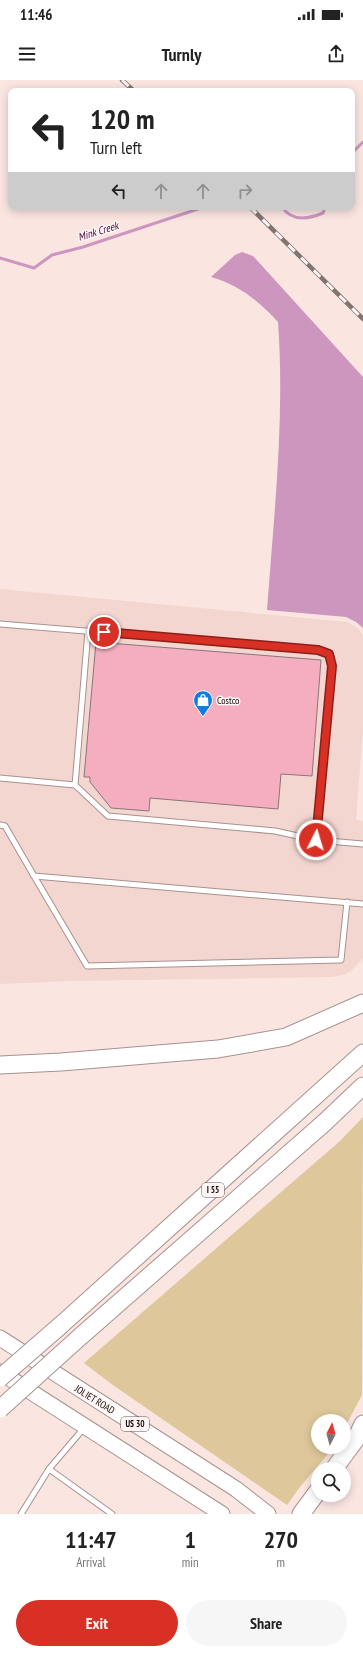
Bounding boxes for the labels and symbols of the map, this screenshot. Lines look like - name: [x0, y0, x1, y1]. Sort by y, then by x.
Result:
- water label: Mink Creek: [76, 218, 122, 244]
- pin: [87, 615, 121, 649]
- shop icon: Costco: [192, 689, 214, 717]
- place label: Costco: [217, 694, 239, 707]
- position arrow: [295, 819, 337, 861]
- road number: I 55: [202, 1183, 224, 1197]
- street label: JOLIET ROAD: [71, 1382, 117, 1417]
- north arrow: [311, 1414, 351, 1454]
- road number: US 30: [121, 1417, 149, 1431]

